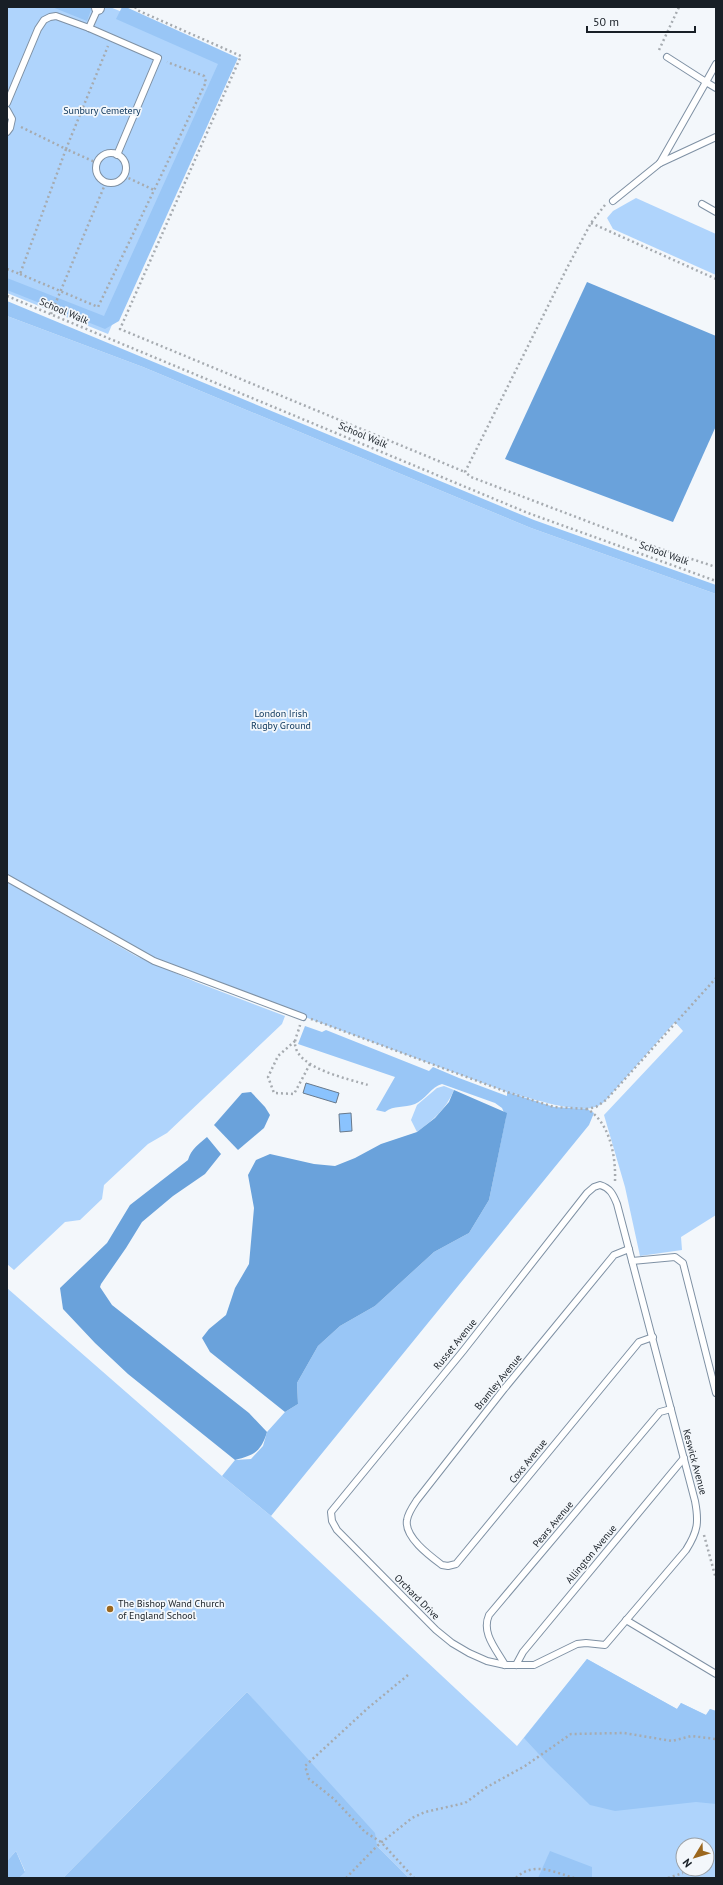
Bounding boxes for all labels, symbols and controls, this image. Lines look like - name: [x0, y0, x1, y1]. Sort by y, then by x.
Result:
- scale bar: [587, 8, 695, 34]
- text: 50 m: [593, 14, 619, 29]
- park label: Sunbury Cemetery: [63, 104, 141, 117]
- street label: School Walk: [38, 295, 91, 327]
- street label: School Walk: [337, 419, 390, 451]
- street label: School Walk: [637, 538, 691, 568]
- park label: London Irish Rugby Ground: [251, 707, 311, 732]
- street label: Russet Avenue: [431, 1316, 479, 1372]
- street label: Bramley Avenue: [472, 1351, 524, 1413]
- street label: Keswick Avenue: [680, 1428, 710, 1496]
- street label: Coxs Avenue: [506, 1436, 550, 1486]
- street label: Pears Avenue: [530, 1498, 576, 1550]
- street label: Allington Avenue: [563, 1522, 619, 1586]
- street label: Orchard Drive: [392, 1572, 442, 1622]
- place label: The Bishop Wand Church of England School: [118, 1597, 225, 1622]
- marker: The Bishop Wand Church of England School: [105, 1604, 115, 1614]
- north arrow: [675, 1837, 715, 1877]
- text: N: [679, 1856, 695, 1870]

